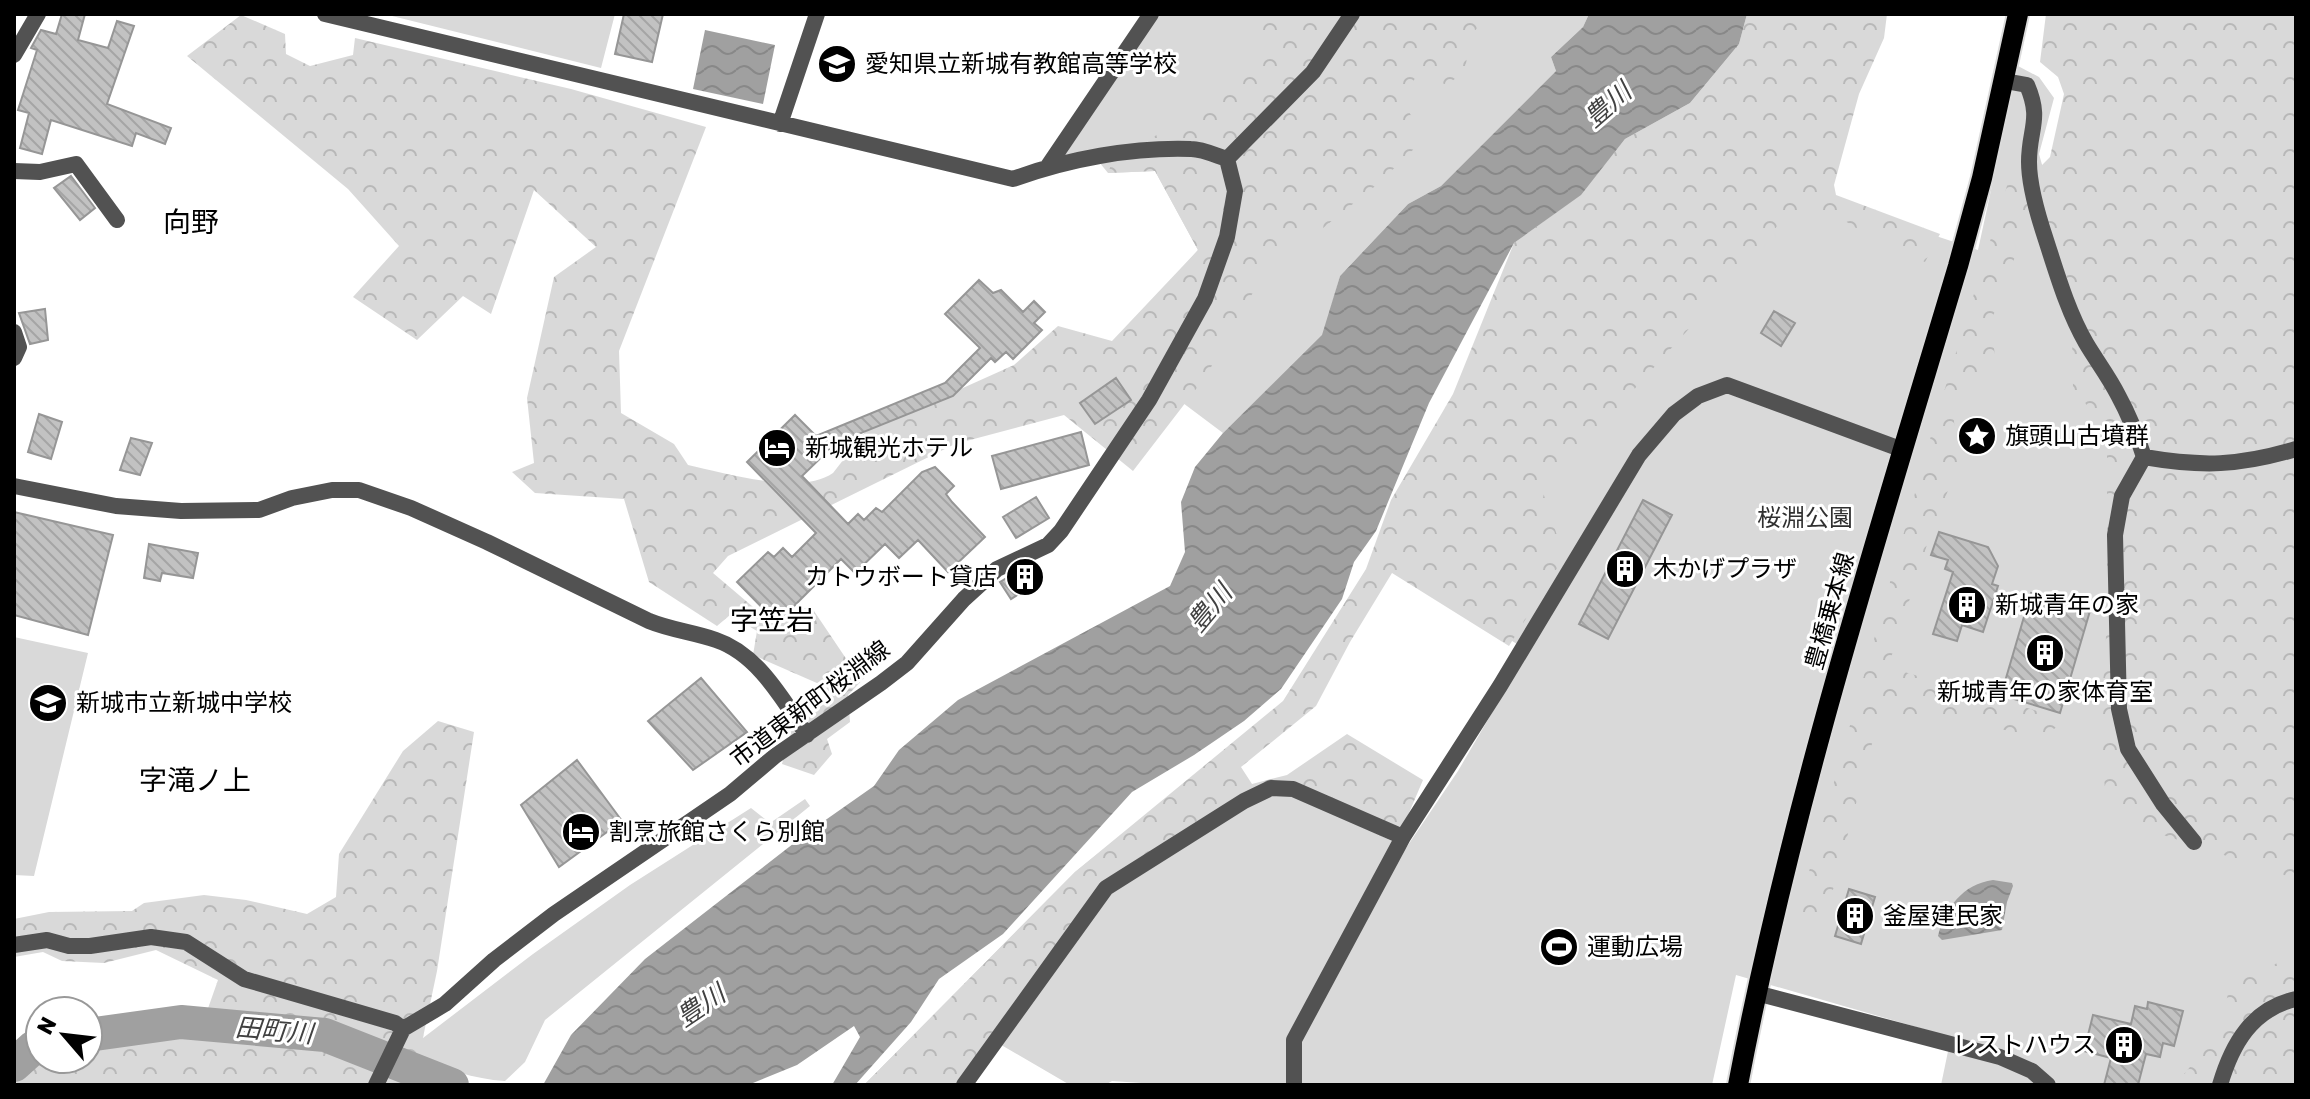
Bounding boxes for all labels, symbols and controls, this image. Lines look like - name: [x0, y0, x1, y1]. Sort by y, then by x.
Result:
- school or university icon: 愛知県立新城有教館高等学校: [816, 43, 858, 85]
- place label: 愛知県立新城有教館高等学校: [865, 50, 1177, 78]
- water label: 豊川: [1578, 74, 1640, 134]
- district label: 向野: [163, 206, 219, 239]
- place icon: 旗頭山古墳群: [1956, 415, 1998, 457]
- place label: 旗頭山古墳群: [2005, 422, 2149, 450]
- hotel icon: 新城観光ホテル: [756, 427, 798, 469]
- place label: 新城観光ホテル: [805, 434, 973, 462]
- park label: 桜淵公園: [1757, 504, 1853, 532]
- building icon: 木かげプラザ: [1604, 548, 1646, 590]
- street label: 豊橋乗本線: [1800, 549, 1860, 673]
- place label: 木かげプラザ: [1653, 555, 1797, 583]
- building icon: カトウボート貸店: [1004, 556, 1046, 598]
- place label: カトウボート貸店: [805, 563, 997, 591]
- water label: 豊川: [1181, 576, 1241, 638]
- building icon: 新城青年の家: [1946, 584, 1988, 626]
- place label: 新城青年の家: [1995, 591, 2139, 619]
- district label: 字笠岩: [730, 604, 814, 637]
- building icon: 新城青年の家体育室: [2024, 632, 2066, 674]
- street label: 市道東新町桜淵線: [725, 635, 895, 773]
- place label: 新城青年の家体育室: [1937, 678, 2153, 706]
- school or university icon: 新城市立新城中学校: [27, 682, 69, 724]
- place label: 新城市立新城中学校: [76, 689, 292, 717]
- district label: 字滝ノ上: [139, 764, 251, 797]
- hotel icon: 割烹旅館さくら別館: [560, 811, 602, 853]
- place label: 割烹旅館さくら別館: [609, 818, 825, 846]
- building icon: 釜屋建民家: [1834, 895, 1876, 937]
- place label: 釜屋建民家: [1883, 902, 2003, 930]
- sports icon: 運動広場: [1538, 926, 1580, 968]
- place label: 運動広場: [1587, 933, 1683, 961]
- water label: 豊川: [671, 977, 734, 1033]
- north arrow: [24, 995, 104, 1075]
- water label: 田町川: [234, 1012, 317, 1050]
- text: N: [31, 1013, 62, 1039]
- building icon: レストハウス: [2103, 1024, 2145, 1066]
- place label: レストハウス: [1952, 1031, 2096, 1059]

